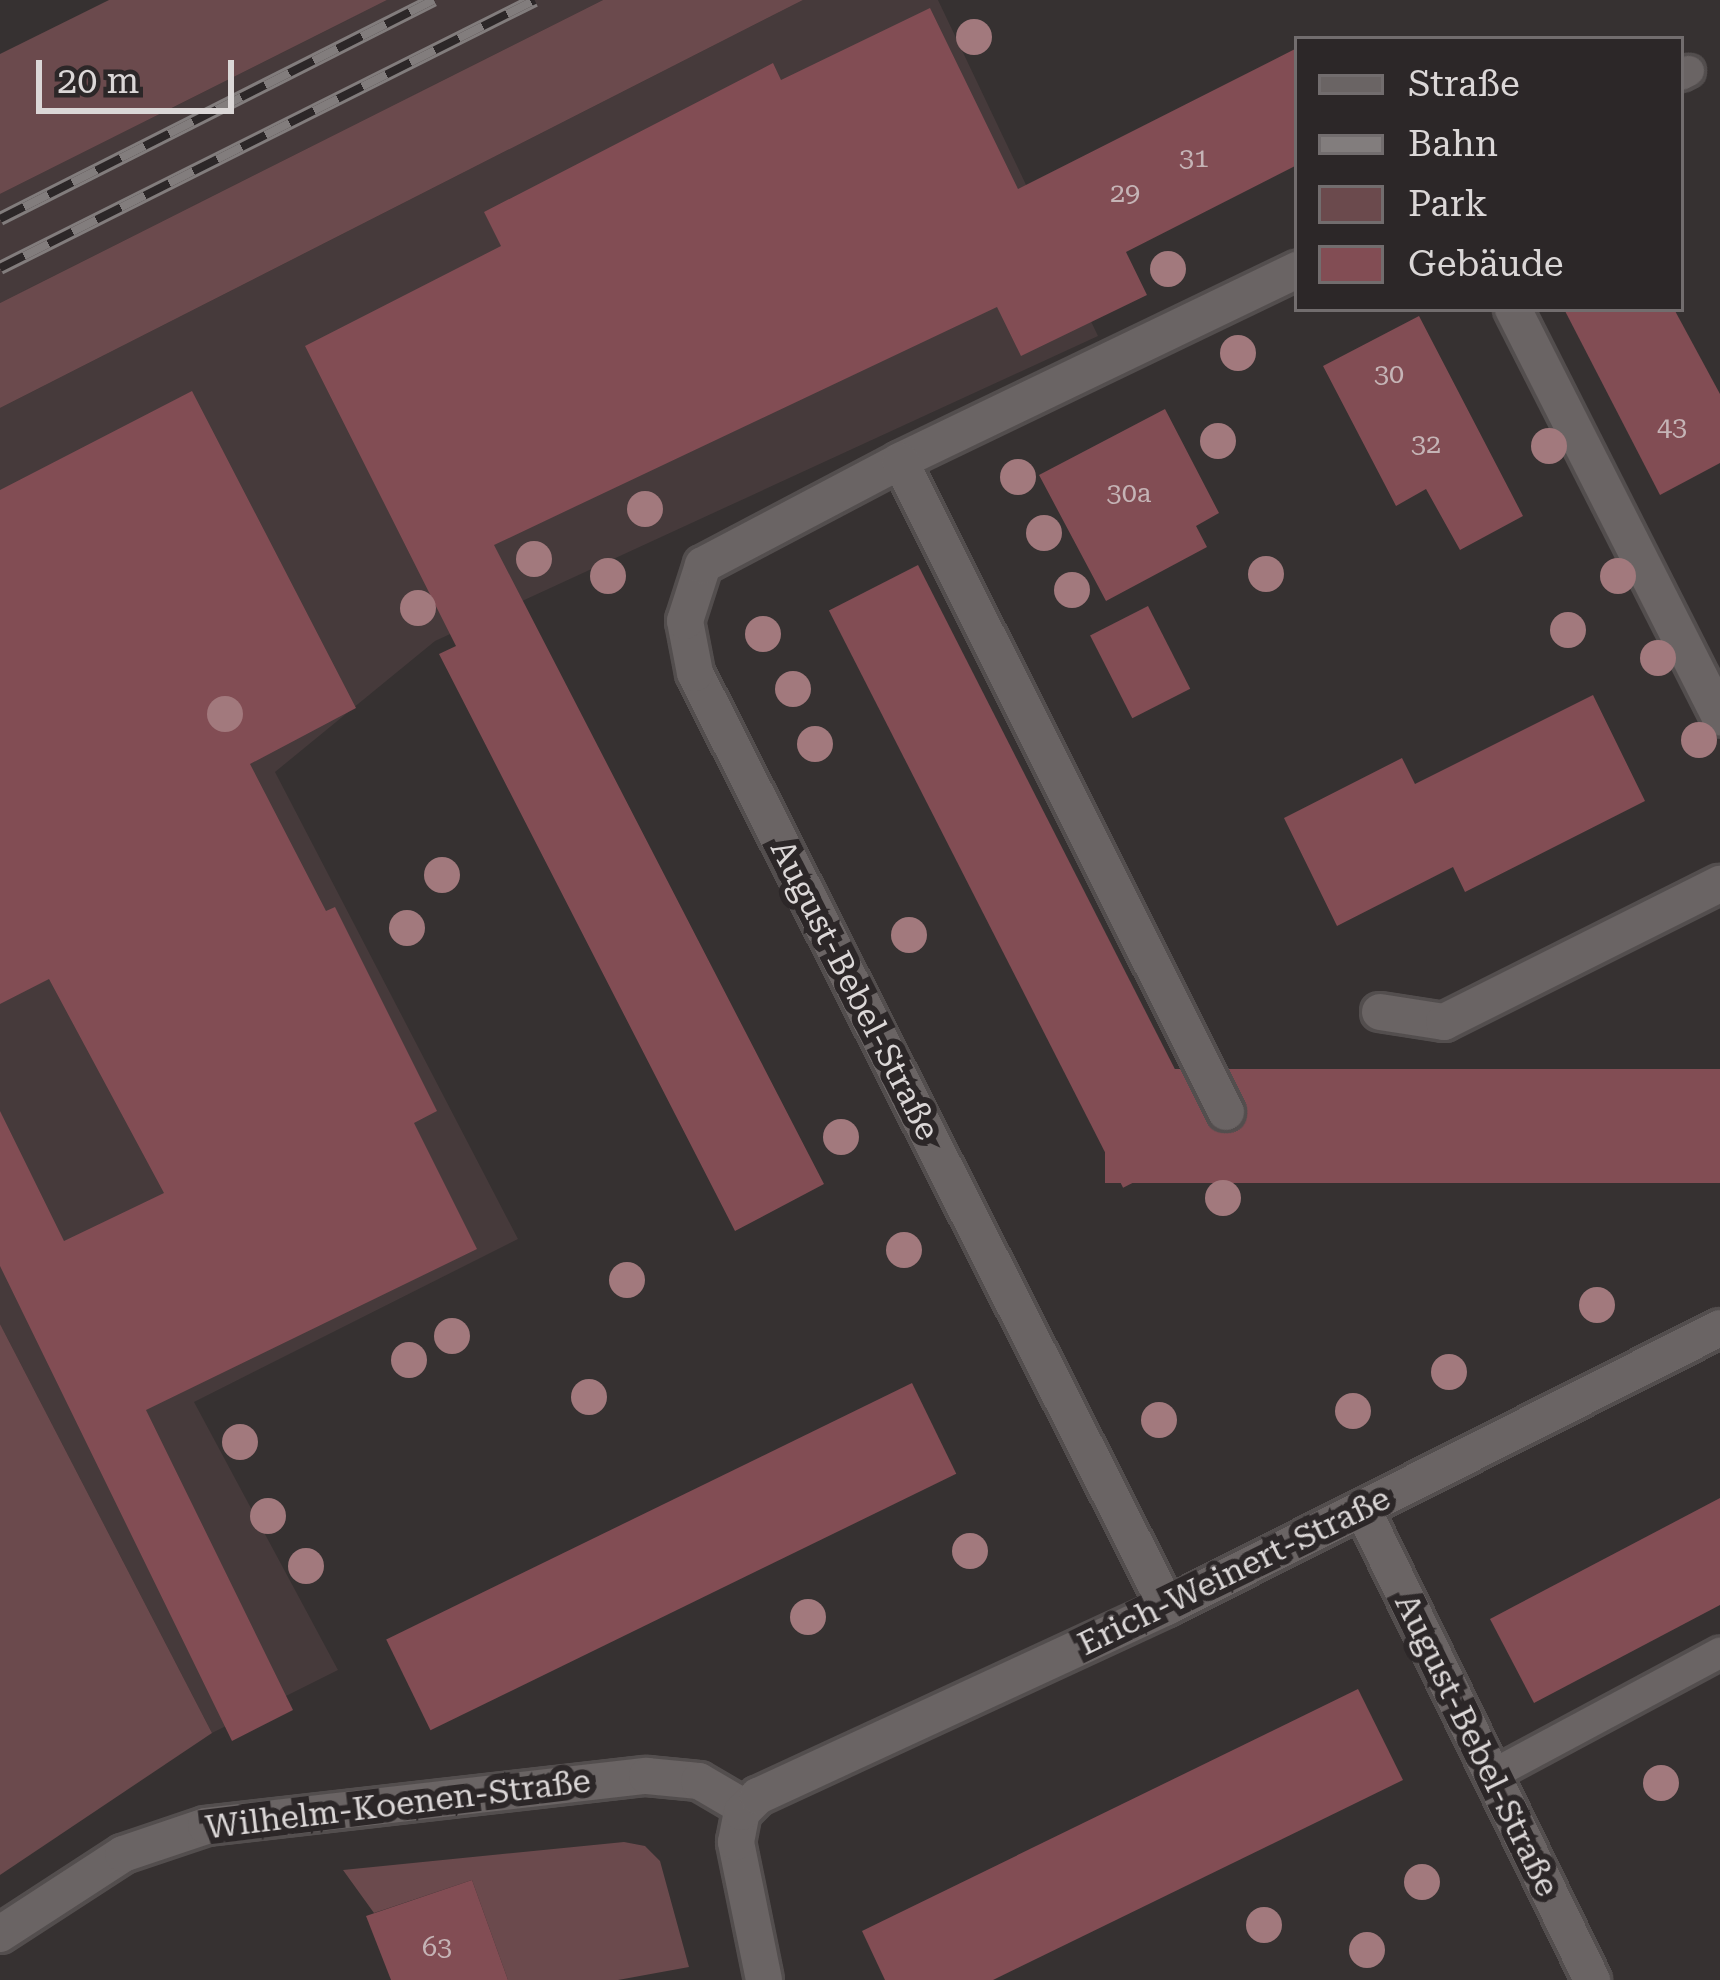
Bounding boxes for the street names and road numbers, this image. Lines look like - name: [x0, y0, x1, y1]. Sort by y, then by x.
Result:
- street label: August-Bebel-Straße: [762, 833, 948, 1147]
- street label: Erich-Weinert-Straße: [1072, 1478, 1396, 1664]
- street label: August-Bebel-Straße: [1387, 1587, 1567, 1903]
- street label: Wilhelm-Koenen-Straße: [203, 1761, 593, 1847]

